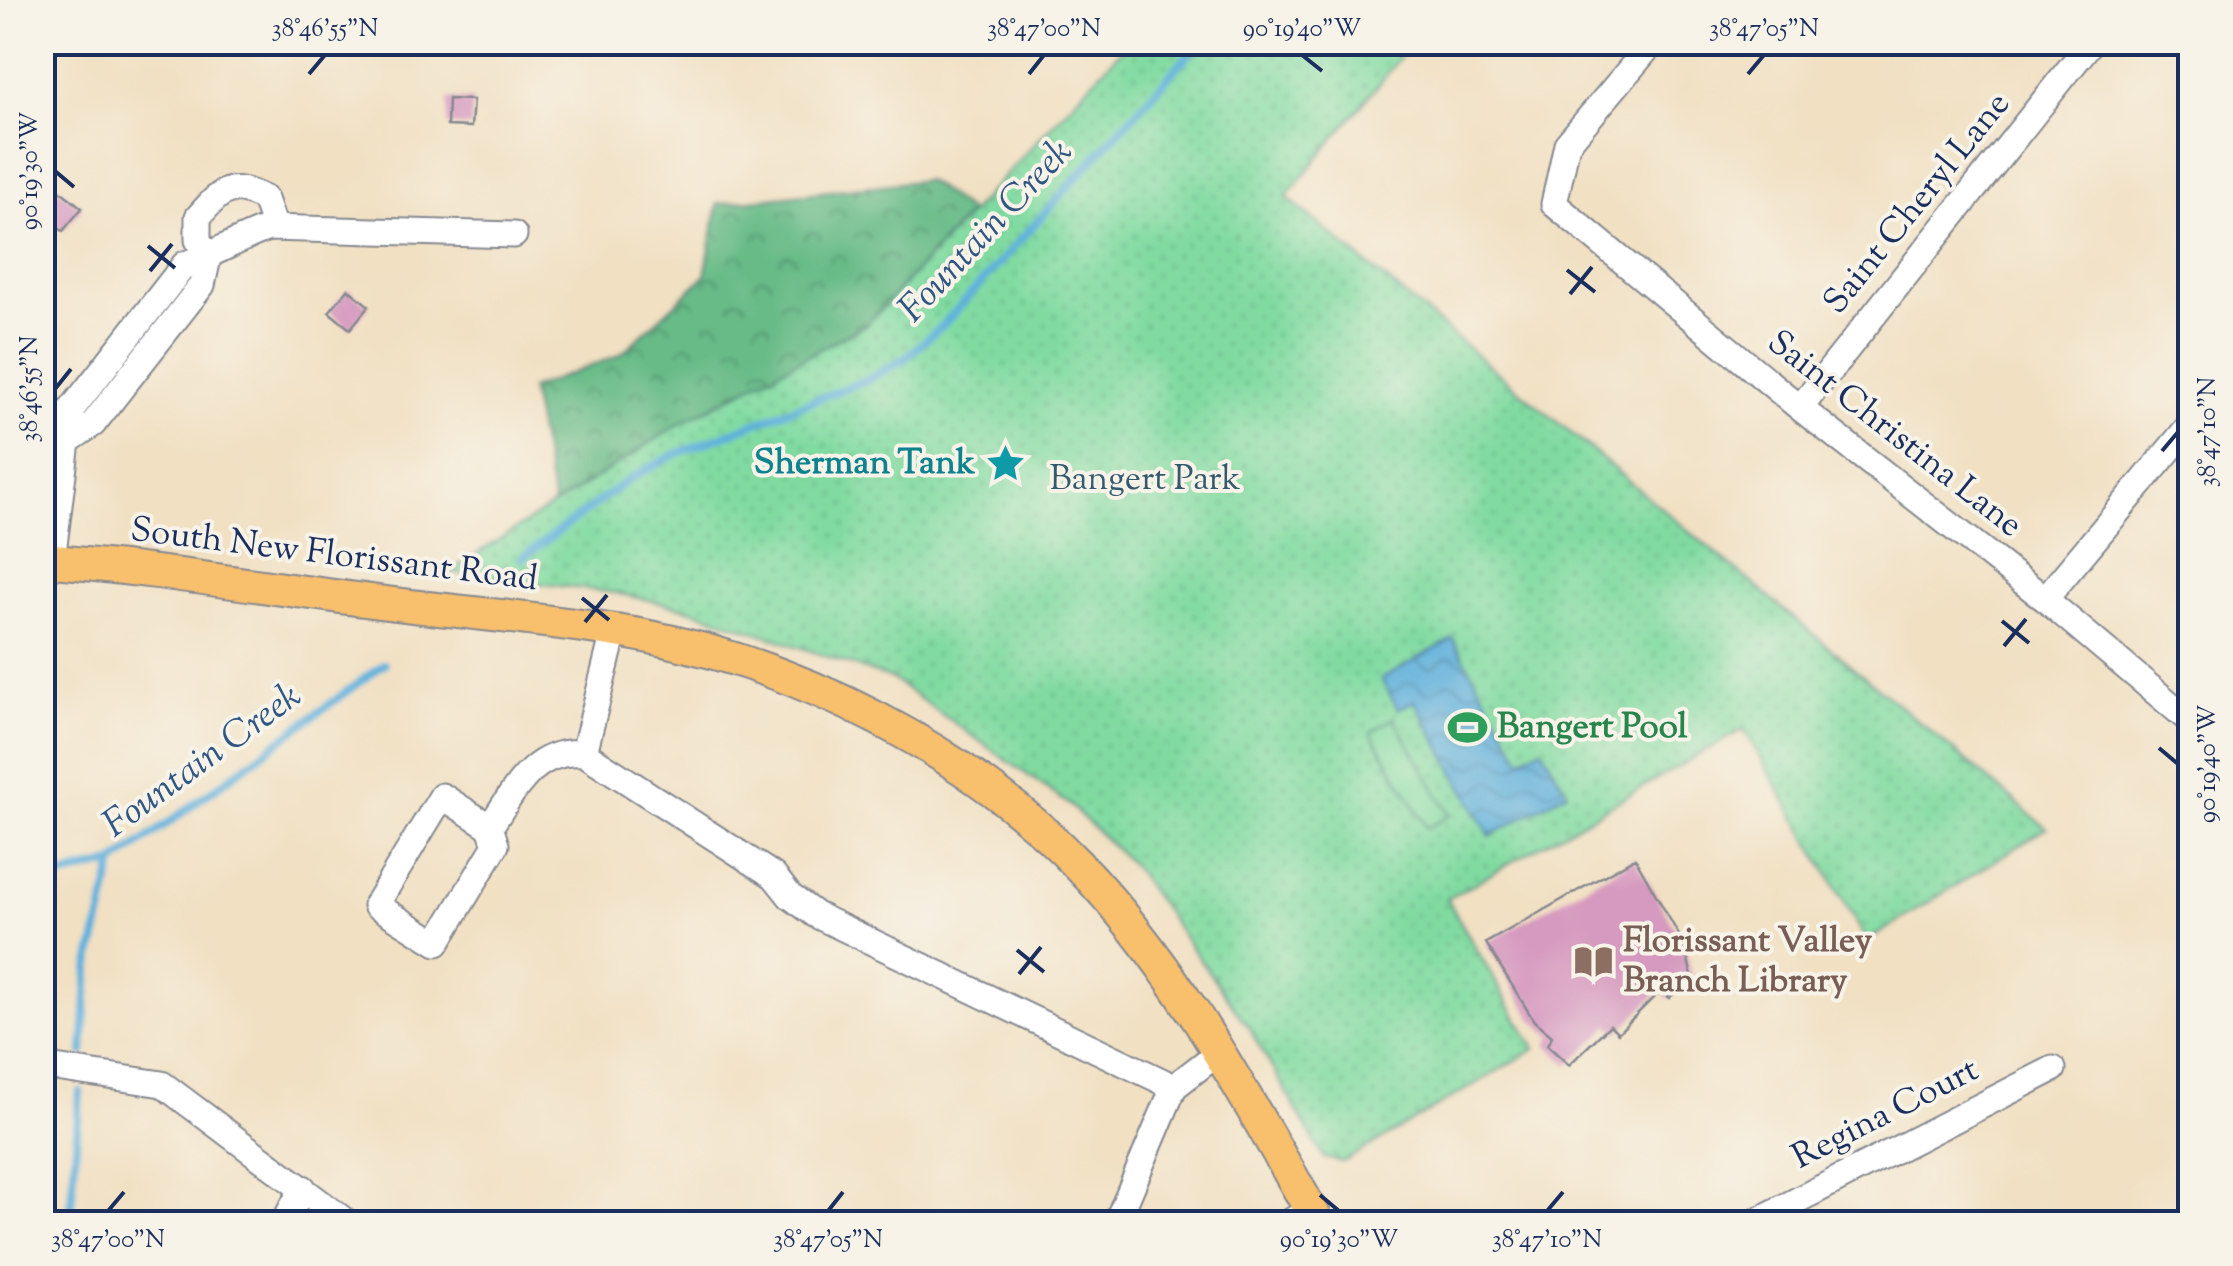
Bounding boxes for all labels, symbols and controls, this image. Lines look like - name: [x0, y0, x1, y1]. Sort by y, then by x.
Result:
- text: 38°46'55"N: [272, 12, 378, 48]
- text: 38°47'00"N: [987, 12, 1101, 48]
- text: 90°19'40"W: [1243, 12, 1362, 48]
- text: 38°47'05"N: [1709, 12, 1819, 48]
- street label: Saint Cheryl Lane: [1812, 82, 2024, 326]
- text: 90°19'30"W: [13, 112, 49, 230]
- water label: Fountain Creek: [887, 128, 1087, 336]
- street label: Saint Christina Lane: [1755, 319, 2033, 551]
- text: 38°46'55"N: [13, 336, 49, 442]
- text: 38°47'10"N: [2191, 377, 2227, 487]
- place label: Sherman Tank: [754, 439, 975, 490]
- place icon: Sherman Tank: [984, 443, 1026, 485]
- park label: Bangert Park: [1049, 455, 1241, 506]
- street label: South New Florissant Road: [127, 506, 541, 606]
- water label: Fountain Creek: [92, 671, 314, 853]
- place label: Bangert Pool: [1497, 703, 1688, 754]
- text: 90°19'40"W: [2191, 704, 2227, 823]
- sports icon: Bangert Pool: [1446, 707, 1488, 749]
- place label: Florissant Valley Branch Library: [1623, 917, 1873, 1008]
- library icon: Florissant Valley Branch Library: [1572, 941, 1614, 983]
- street label: Regina Court: [1784, 1046, 1988, 1184]
- text: 38°47'00"N: [51, 1223, 165, 1259]
- text: 38°47'05"N: [773, 1223, 883, 1259]
- text: 90°19'30"W: [1280, 1223, 1398, 1259]
- text: 38°47'10"N: [1492, 1223, 1602, 1259]

